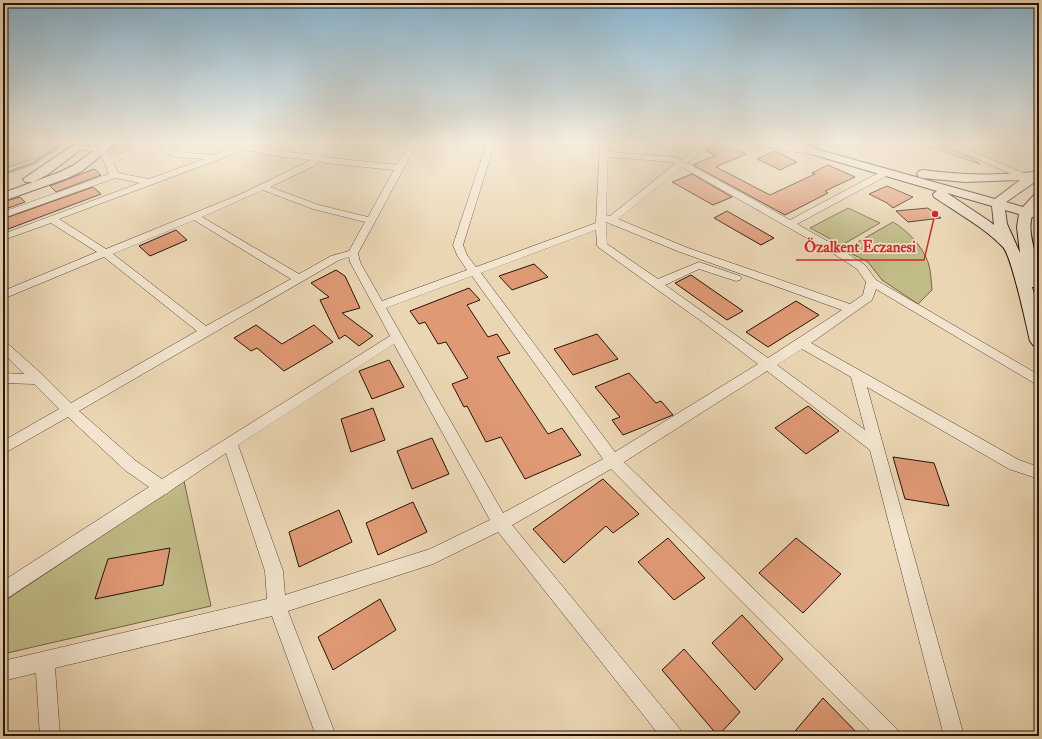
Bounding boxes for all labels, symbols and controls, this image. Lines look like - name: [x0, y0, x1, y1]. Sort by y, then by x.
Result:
- callout: Özalkent Eczanesi: [796, 233, 924, 260]
- text: Özalkent Eczanesi: [804, 237, 916, 257]

